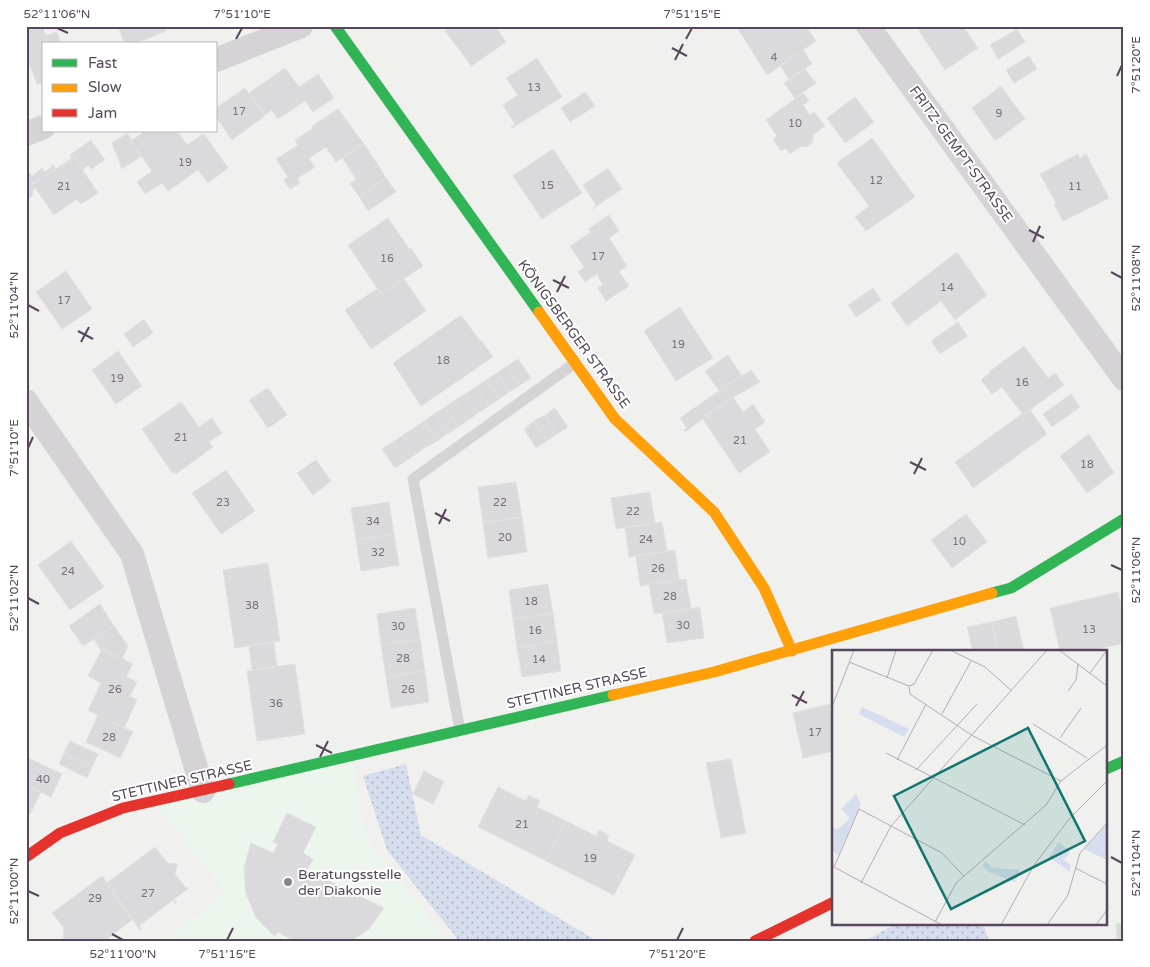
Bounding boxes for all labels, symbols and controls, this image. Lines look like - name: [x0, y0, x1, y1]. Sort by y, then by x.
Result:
- text: 52°11'06"N: [24, 7, 91, 21]
- text: 7°51'10"E: [213, 7, 271, 21]
- text: 7°51'15"E: [663, 7, 721, 21]
- text: 7°51'20"E: [1129, 36, 1143, 94]
- legend: [42, 42, 218, 132]
- house number: 4: [771, 51, 778, 64]
- text: Fast: [88, 54, 118, 72]
- text: Slow: [88, 78, 122, 96]
- house number: 13: [527, 81, 541, 94]
- street label: FRITZ-GEMPT-STRASSE: [906, 83, 1016, 226]
- text: Jam: [88, 104, 117, 122]
- house number: 17: [232, 105, 246, 118]
- house number: 9: [996, 107, 1003, 120]
- house number: 10: [788, 117, 802, 130]
- house number: 19: [178, 156, 192, 169]
- house number: 12: [869, 174, 883, 187]
- house number: 15: [540, 179, 554, 192]
- house number: 21: [57, 180, 71, 193]
- house number: 11: [1068, 180, 1082, 193]
- text: 52°11'08"N: [1129, 245, 1143, 312]
- house number: 17: [591, 250, 605, 263]
- house number: 16: [380, 252, 394, 265]
- street label: KÖNIGSBERGER STRASSE: [514, 256, 634, 412]
- text: 52°11'04"N: [7, 272, 21, 339]
- house number: 14: [940, 281, 954, 294]
- house number: 17: [57, 294, 71, 307]
- house number: 19: [671, 338, 685, 351]
- house number: 18: [436, 354, 450, 367]
- house number: 19: [110, 372, 124, 385]
- house number: 16: [1015, 376, 1029, 389]
- text: 7°51'10"E: [7, 419, 21, 477]
- house number: 21: [174, 431, 188, 444]
- house number: 21: [733, 434, 747, 447]
- house number: 18: [1080, 458, 1094, 471]
- house number: 23: [216, 496, 230, 509]
- house number: 22: [493, 496, 507, 509]
- house number: 22: [626, 505, 640, 518]
- house number: 34: [366, 515, 380, 528]
- house number: 20: [498, 531, 512, 544]
- house number: 24: [639, 533, 653, 546]
- house number: 10: [952, 535, 966, 548]
- text: 52°11'06"N: [1129, 537, 1143, 604]
- house number: 32: [371, 546, 385, 559]
- house number: 26: [651, 562, 665, 575]
- text: 52°11'02"N: [7, 565, 21, 632]
- house number: 24: [61, 565, 75, 578]
- house number: 28: [663, 590, 677, 603]
- house number: 18: [524, 595, 538, 608]
- house number: 38: [245, 599, 259, 612]
- house number: 30: [676, 619, 690, 632]
- house number: 30: [391, 620, 405, 633]
- house number: 13: [1082, 623, 1096, 636]
- house number: 16: [528, 624, 542, 637]
- inset map: [832, 650, 1108, 924]
- house number: 28: [396, 652, 410, 665]
- house number: 14: [532, 653, 546, 666]
- street label: STETTINER STRASSE: [505, 664, 649, 712]
- house number: 26: [108, 683, 122, 696]
- house number: 26: [401, 683, 415, 696]
- house number: 36: [269, 697, 283, 710]
- house number: 17: [808, 726, 822, 739]
- house number: 28: [102, 731, 116, 744]
- street label: STETTINER STRASSE: [110, 757, 254, 805]
- house number: 40: [36, 773, 50, 786]
- house number: 21: [515, 818, 529, 831]
- text: 52°11'04"N: [1129, 830, 1143, 897]
- house number: 19: [583, 852, 597, 865]
- text: 52°11'00"N: [7, 858, 21, 925]
- place label: Beratungsstelle der Diakonie: [298, 866, 401, 899]
- marker: Beratungsstelle der Diakonie: [282, 876, 294, 888]
- house number: 27: [141, 887, 155, 900]
- house number: 29: [88, 892, 102, 905]
- text: 52°11'00"N: [90, 947, 157, 961]
- text: 7°51'15"E: [198, 947, 256, 961]
- text: 7°51'20"E: [648, 947, 706, 961]

